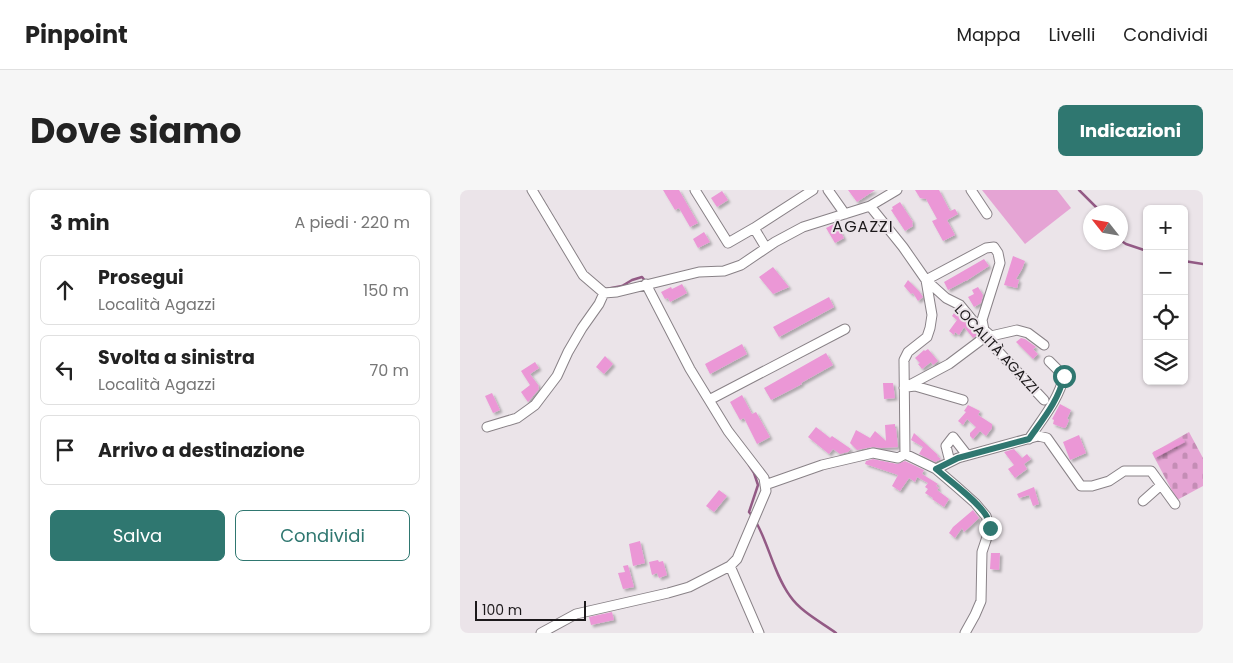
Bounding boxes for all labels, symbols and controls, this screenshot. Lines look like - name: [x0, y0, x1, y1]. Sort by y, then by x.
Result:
- text: Pinpoint: [25, 18, 128, 51]
- text: Mappa: [956, 22, 1021, 47]
- text: Livelli: [1049, 22, 1095, 47]
- text: Condividi: [1123, 22, 1208, 47]
- button: Indicazioni: [1058, 105, 1203, 156]
- text: Dove siamo: [30, 106, 242, 155]
- north arrow: [1083, 205, 1128, 250]
- map controls: [1143, 205, 1188, 385]
- button: +: [1143, 205, 1188, 250]
- text: 3 min: [50, 208, 110, 237]
- text: A piedi · 220 m: [294, 211, 410, 234]
- district label: AGAZZI: [832, 215, 894, 238]
- button: −: [1143, 250, 1188, 295]
- text: Prosegui: [98, 264, 184, 291]
- icon: ahead: [51, 276, 79, 304]
- text: 150 m: [363, 279, 409, 302]
- text: Località Agazzi: [98, 293, 215, 316]
- button: locate: [1143, 295, 1188, 340]
- street label: LOCALITÀ AGAZZI: [950, 300, 1044, 398]
- button: layers: [1143, 340, 1188, 385]
- text: Svolta a sinistra: [98, 344, 255, 371]
- icon: left: [51, 356, 79, 384]
- text: 70 m: [369, 359, 409, 382]
- route start: [1053, 365, 1076, 388]
- text: Località Agazzi: [98, 373, 215, 396]
- icon: arrive: [51, 436, 79, 464]
- text: Arrivo a destinazione: [98, 437, 305, 464]
- button: Salva: [50, 510, 225, 561]
- button: Condividi: [235, 510, 410, 561]
- route end: [979, 517, 1002, 540]
- scale bar: [475, 598, 586, 621]
- text: 100 m: [482, 600, 522, 620]

